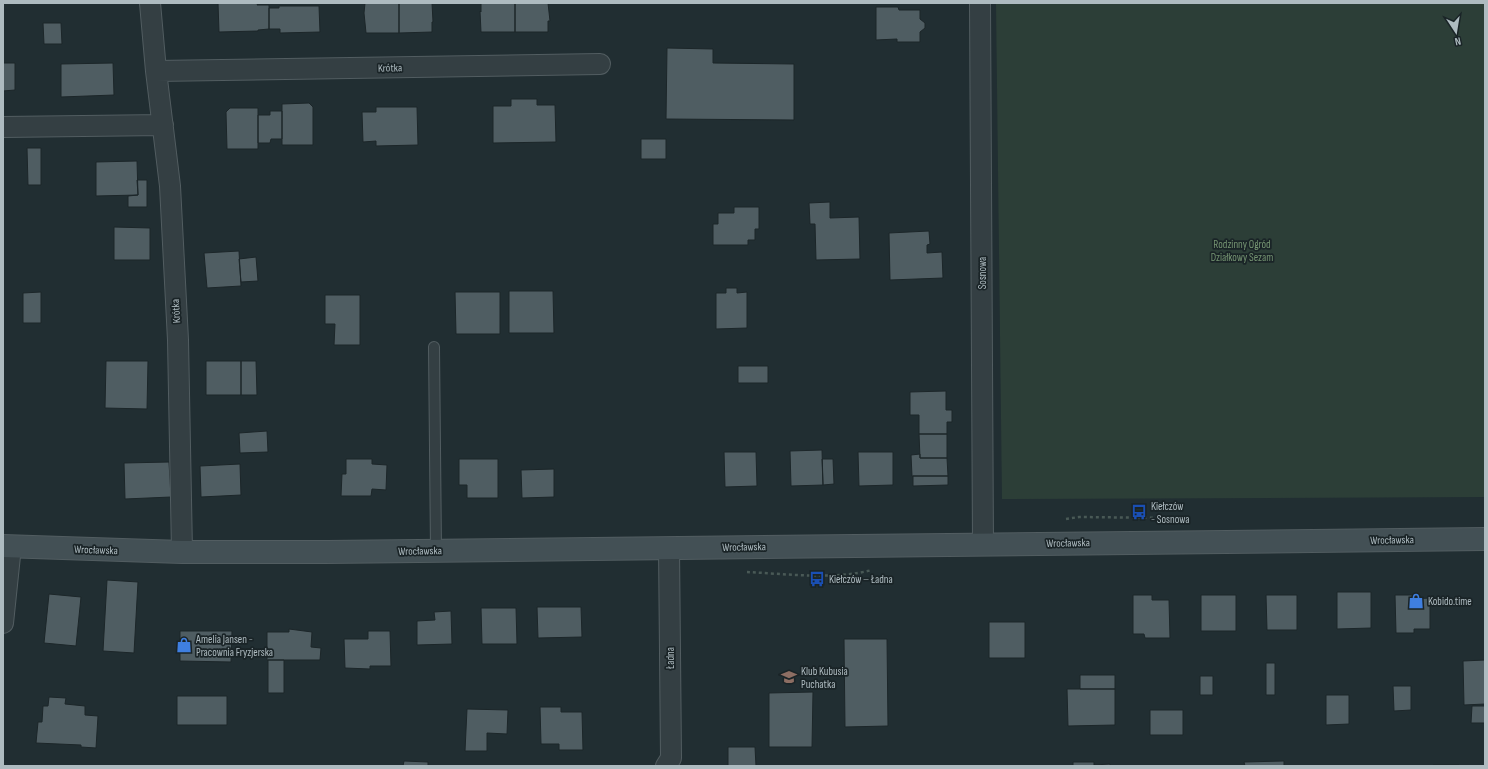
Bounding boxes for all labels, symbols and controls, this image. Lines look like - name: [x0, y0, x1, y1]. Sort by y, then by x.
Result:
- north arrow: [1436, 12, 1476, 52]
- text: N: [1454, 34, 1462, 48]
- street label: Krótka: [378, 61, 402, 75]
- park label: Rodzinny Ogród Działkowy Sezam: [1211, 238, 1273, 264]
- street label: Sosnowa: [976, 257, 989, 289]
- street label: Krótka: [169, 299, 183, 323]
- place label: Kiełczów - Sosnowa: [1151, 500, 1190, 526]
- bus stop icon: Kiełczów - Sosnowa: [1130, 503, 1148, 521]
- street label: Wrocławska: [1370, 533, 1414, 547]
- street label: Wrocławska: [1046, 536, 1090, 550]
- street label: Wrocławska: [722, 540, 766, 554]
- street label: Wrocławska: [74, 543, 118, 557]
- street label: Wrocławska: [398, 544, 442, 558]
- bus stop icon: Kiełczów – Ładna: [808, 570, 826, 588]
- place label: Kiełczów – Ładna: [829, 573, 893, 586]
- shop icon: Kobido.time: [1407, 592, 1425, 610]
- place label: Kobido.time: [1428, 595, 1472, 608]
- place label: Amelia Jansen - Pracownia Fryzjerska: [195, 633, 273, 659]
- shop icon: Amelia Jansen - Pracownia Fryzjerska: [175, 636, 193, 654]
- street label: Ładna: [664, 647, 677, 670]
- place label: Klub Kubusia Puchatka: [801, 665, 848, 691]
- school or university icon: Klub Kubusia Puchatka: [780, 668, 798, 686]

